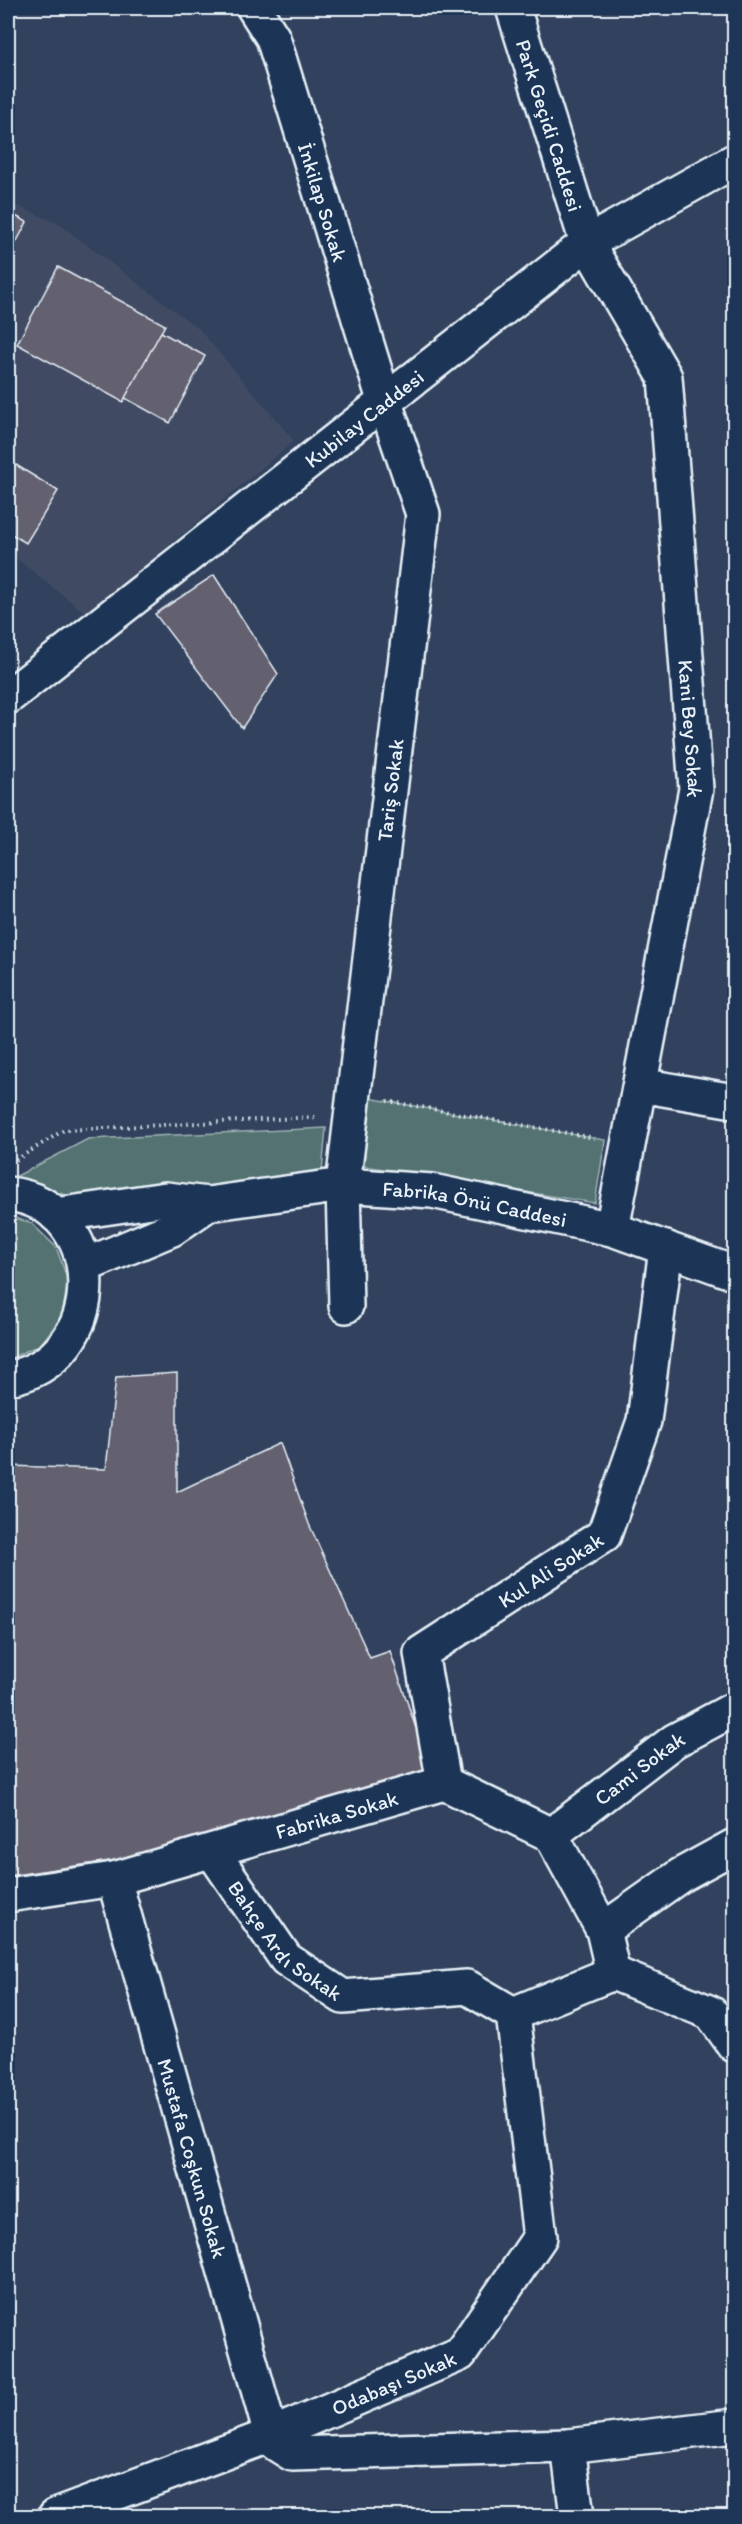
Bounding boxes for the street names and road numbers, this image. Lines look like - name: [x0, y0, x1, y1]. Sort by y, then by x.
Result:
- street label: Park Geçidi Caddesi: [511, 36, 589, 214]
- street label: İnkilap Sokak: [293, 139, 353, 265]
- street label: Kubilay Caddesi: [299, 364, 428, 473]
- street label: Kani Bey Sokak: [674, 659, 709, 801]
- street label: Tariş Sokak: [371, 737, 409, 843]
- street label: Fabrika Önü Caddesi: [382, 1175, 569, 1232]
- street label: Kul Ali Sokak: [493, 1526, 608, 1613]
- street label: Cami Sokak: [589, 1725, 689, 1810]
- street label: Fabrika Sokak: [272, 1785, 401, 1844]
- street label: Bahçe Ardı Sokak: [223, 1875, 347, 2006]
- street label: Mustafa Coşkun Sokak: [153, 2055, 233, 2261]
- street label: Odabaşı Sokak: [328, 2345, 460, 2420]

